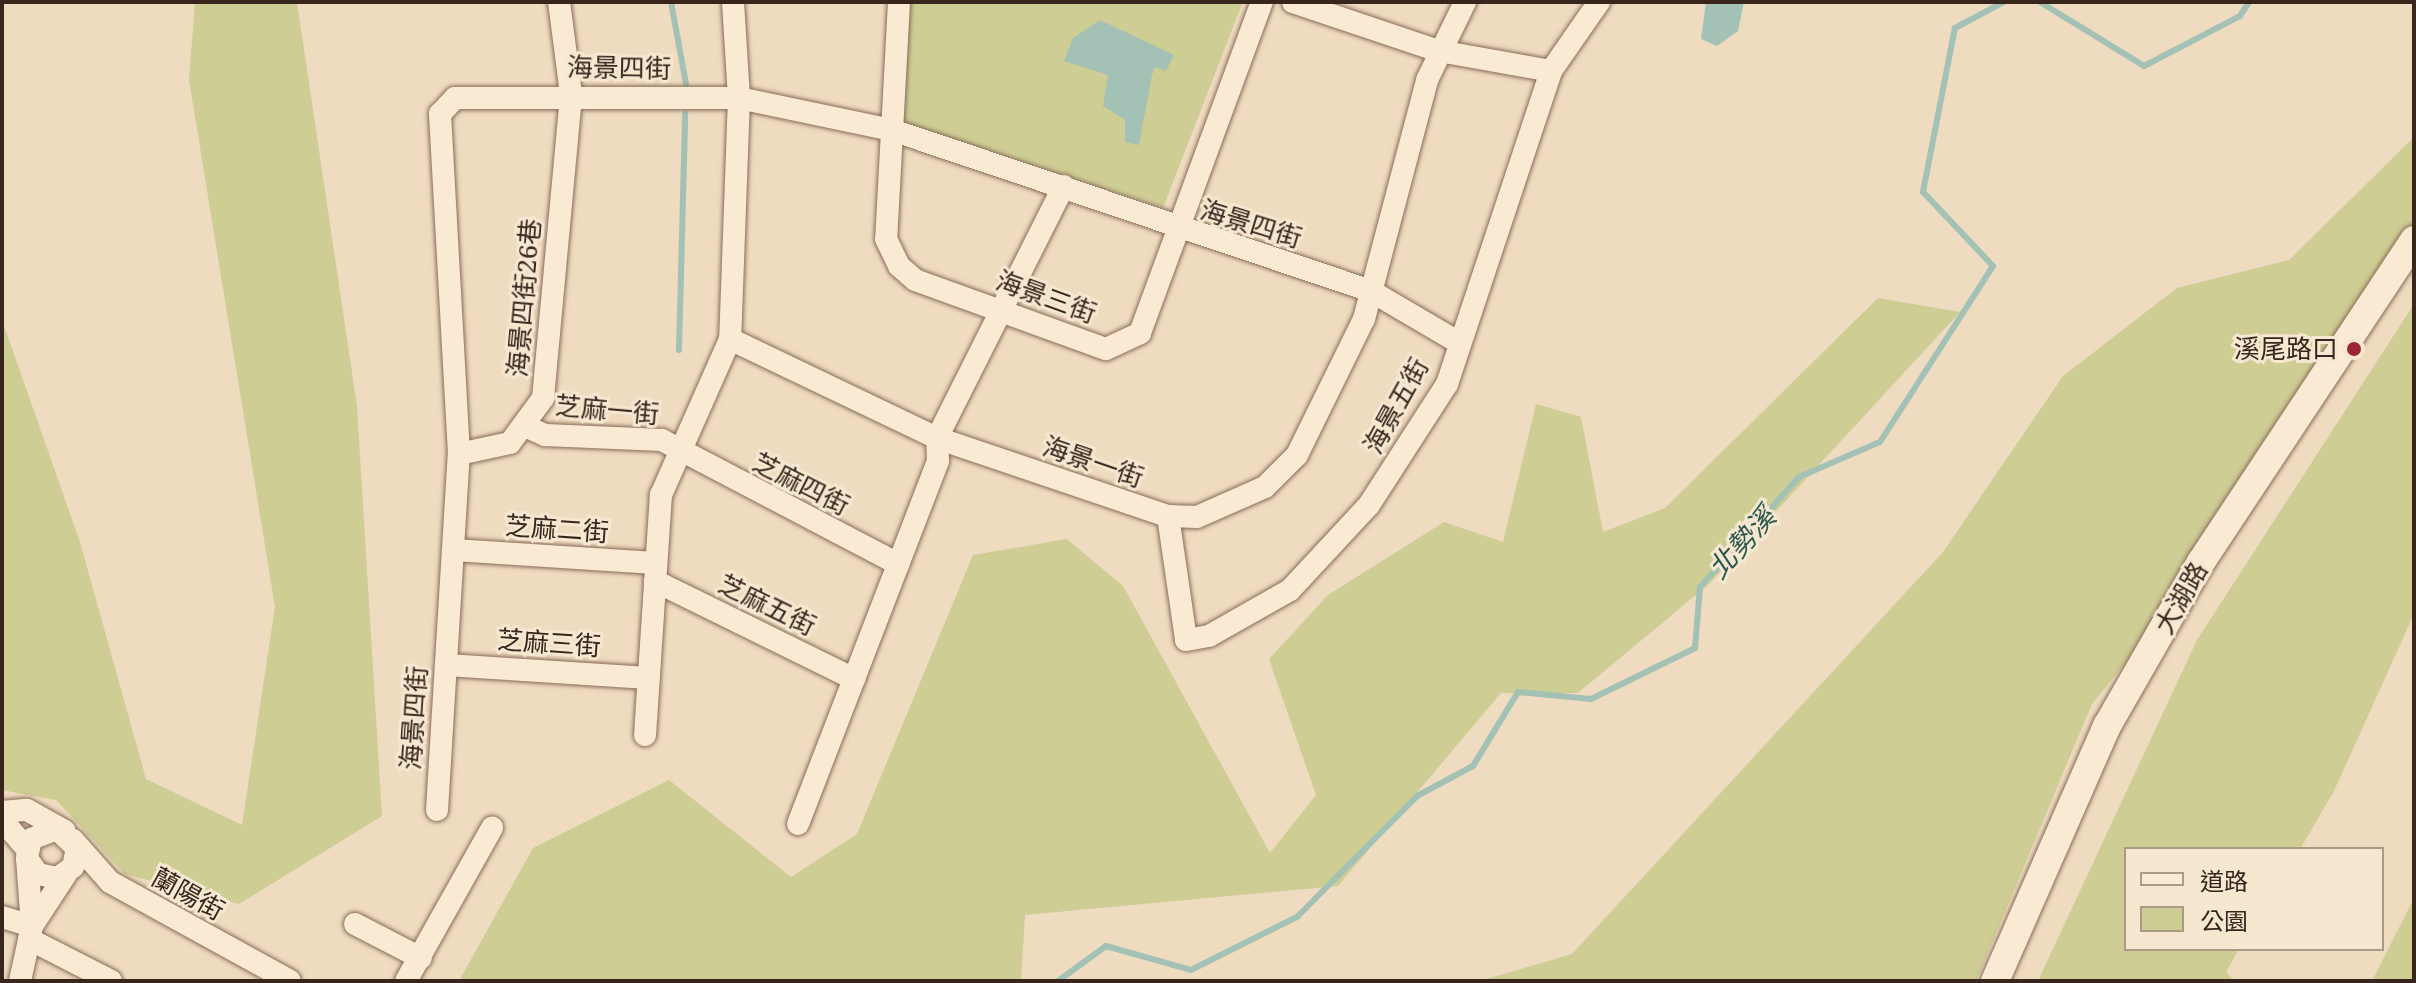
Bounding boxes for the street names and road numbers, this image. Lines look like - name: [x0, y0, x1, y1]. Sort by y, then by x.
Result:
- street label: 海景四街: [567, 51, 671, 85]
- street label: 海景四街: [1197, 194, 1305, 254]
- street label: 海景四街26巷: [502, 217, 546, 379]
- street label: 海景三街: [992, 265, 1100, 329]
- street label: 海景五街: [1357, 353, 1435, 459]
- street label: 芝麻一街: [554, 390, 660, 430]
- street label: 海景一街: [1039, 430, 1147, 494]
- street label: 芝麻四街: [748, 446, 854, 522]
- street label: 芝麻二街: [504, 510, 610, 548]
- street label: 大湖路: [2148, 556, 2214, 640]
- street label: 芝麻五街: [713, 568, 821, 642]
- street label: 芝麻三街: [496, 624, 602, 662]
- street label: 海景四街: [395, 665, 433, 771]
- street label: 蘭陽街: [146, 861, 230, 927]

